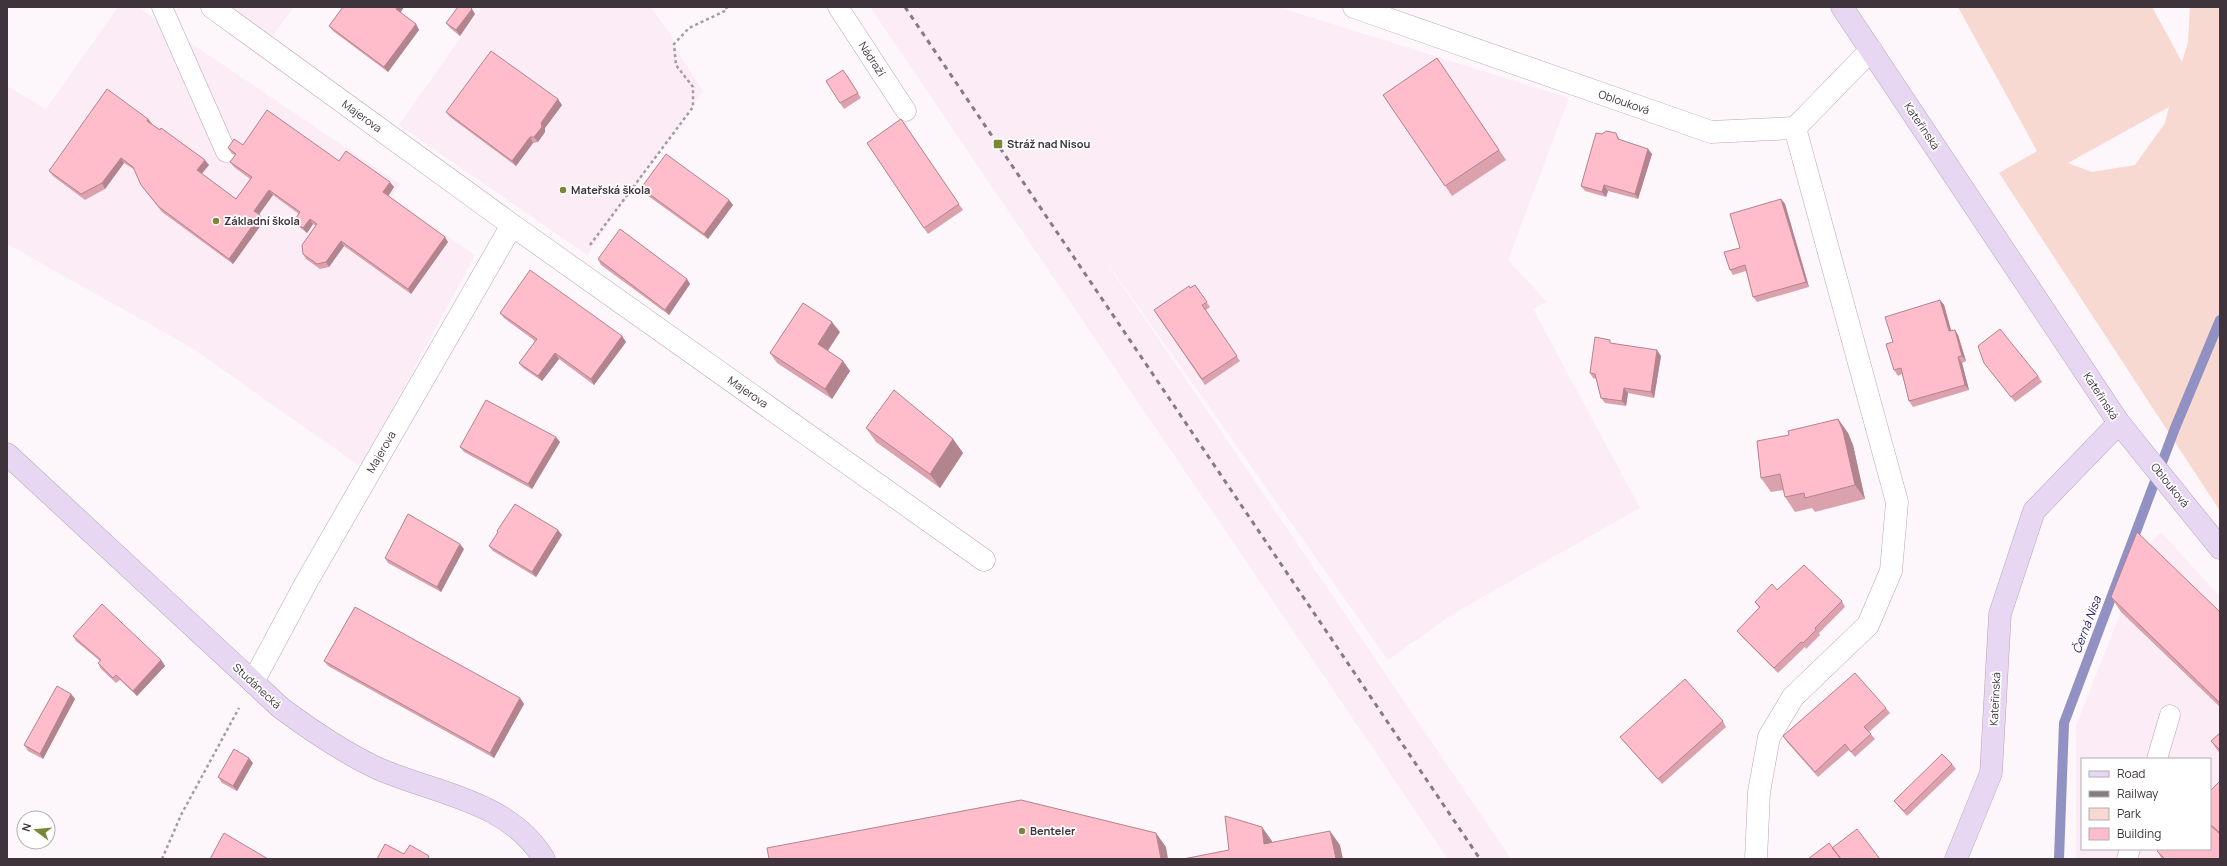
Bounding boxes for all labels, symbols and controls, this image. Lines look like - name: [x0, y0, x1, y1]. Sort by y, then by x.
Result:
- street label: Nádraží: [856, 39, 889, 79]
- street label: Oblouková: [1597, 86, 1652, 117]
- street label: Majerova: [339, 96, 385, 135]
- street label: Kateřinská: [1901, 99, 1944, 152]
- place label: Stráž nad Nisou: [1007, 136, 1091, 151]
- marker: Stráž nad Nisou: [992, 138, 1004, 150]
- place label: Mateřská škola: [571, 182, 650, 197]
- marker: Mateřská škola: [558, 185, 568, 195]
- place label: Základní škola: [224, 213, 300, 228]
- marker: Základní škola: [211, 216, 221, 226]
- street label: Kateřinská: [2081, 369, 2122, 422]
- street label: Majerova: [725, 372, 771, 411]
- street label: Majerova: [363, 428, 399, 475]
- street label: Oblouková: [2148, 459, 2193, 510]
- water label: Černá Nisa: [2068, 592, 2106, 656]
- street label: Studánecká: [230, 659, 285, 712]
- street label: Kateřinská: [1986, 672, 2003, 726]
- legend: [2081, 758, 2211, 850]
- text: Road: [2117, 765, 2145, 782]
- text: Railway: [2117, 785, 2159, 802]
- text: Park: [2117, 805, 2142, 822]
- north arrow: [16, 810, 56, 850]
- text: N: [18, 821, 34, 833]
- place label: Benteler: [1030, 823, 1076, 838]
- text: Building: [2117, 825, 2161, 842]
- marker: Benteler: [1017, 826, 1027, 836]

